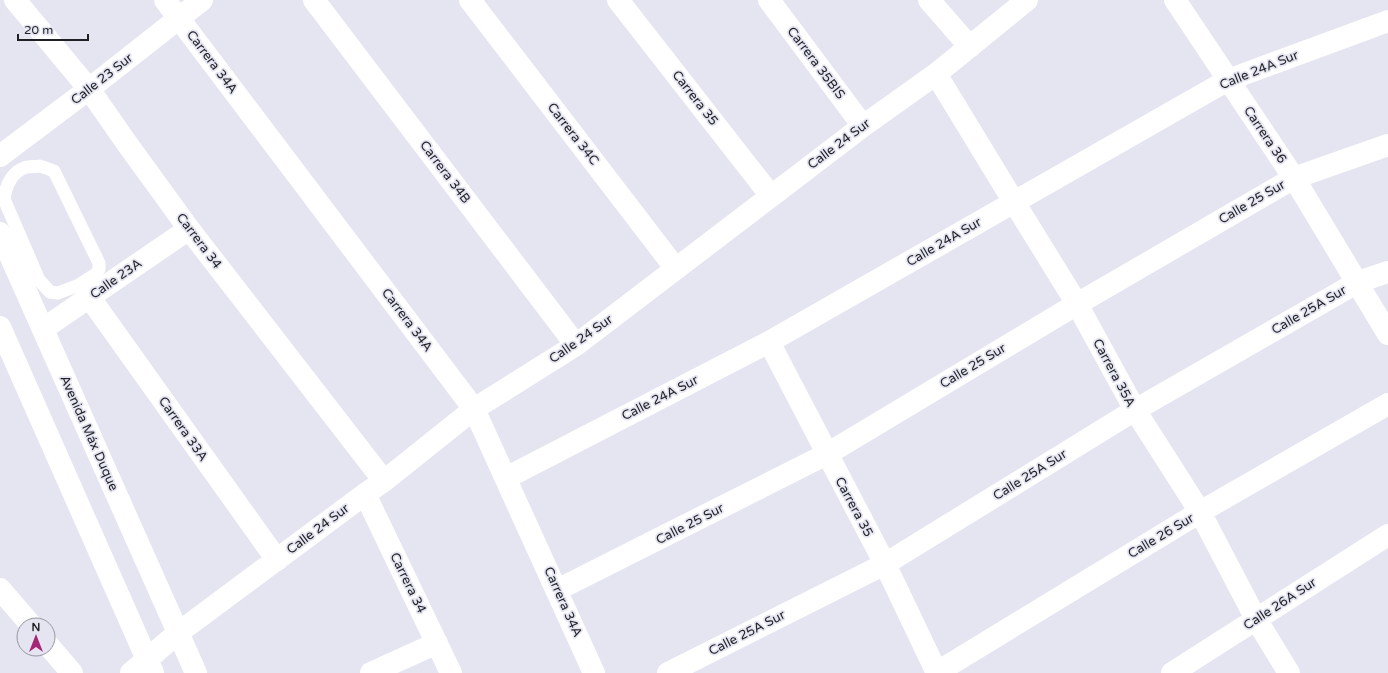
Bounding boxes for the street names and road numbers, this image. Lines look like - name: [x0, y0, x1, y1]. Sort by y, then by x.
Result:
- street label: Carrera 35BIS: [784, 24, 848, 102]
- street label: Carrera 34A: [183, 27, 241, 97]
- street label: Calle 24A Sur: [1217, 47, 1301, 93]
- street label: Calle 23 Sur: [68, 50, 136, 108]
- street label: Carrera 35: [669, 67, 721, 129]
- street label: Carrera 34C: [544, 100, 602, 168]
- street label: Carrera 36: [1240, 103, 1290, 167]
- street label: Calle 24 Sur: [805, 115, 873, 173]
- street label: Carrera 34B: [416, 137, 474, 207]
- street label: Calle 25 Sur: [1216, 177, 1288, 227]
- street label: Carrera 34: [173, 210, 225, 272]
- street label: Calle 24A Sur: [904, 214, 984, 270]
- street label: Calle 23A: [87, 255, 145, 303]
- street label: Calle 25A Sur: [1269, 282, 1349, 338]
- street label: Carrera 34A: [378, 285, 436, 355]
- street label: Calle 24 Sur: [546, 311, 616, 367]
- street label: Carrera 35A: [1089, 336, 1139, 410]
- street label: Calle 25 Sur: [937, 340, 1009, 392]
- street label: Calle 24A Sur: [619, 372, 701, 424]
- street label: Avenida Máx Duque: [56, 373, 122, 493]
- street label: Carrera 33A: [155, 394, 211, 465]
- street label: Calle 25A Sur: [990, 446, 1070, 504]
- street label: Carrera 35: [832, 474, 876, 540]
- street label: Calle 24 Sur: [284, 500, 352, 558]
- street label: Calle 25 Sur: [653, 500, 727, 548]
- street label: Calle 26 Sur: [1125, 510, 1197, 562]
- street label: Carrera 34: [386, 550, 430, 616]
- street label: Carrera 34A: [540, 564, 586, 640]
- street label: Calle 26A Sur: [1241, 574, 1319, 634]
- street label: Calle 25A Sur: [706, 607, 788, 659]

